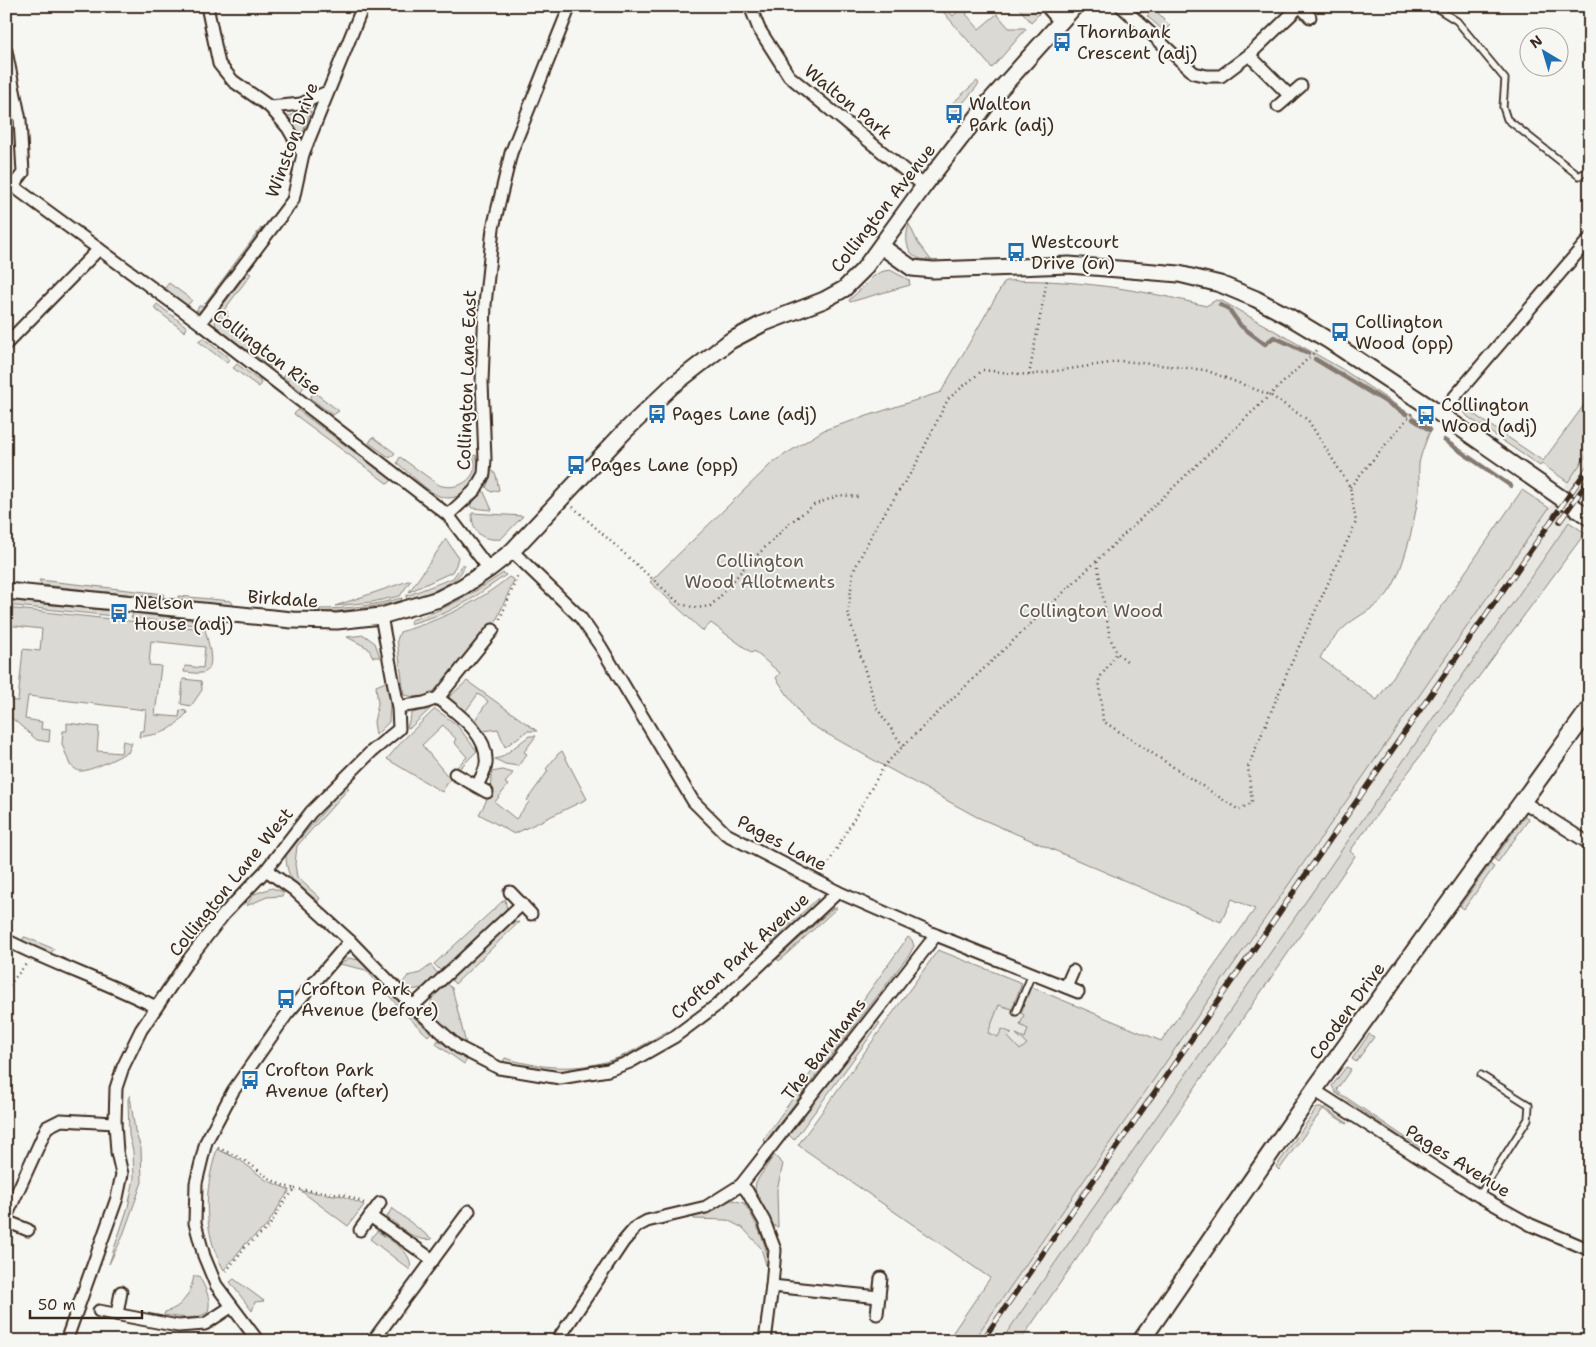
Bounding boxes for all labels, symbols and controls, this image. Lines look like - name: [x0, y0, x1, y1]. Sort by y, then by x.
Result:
- place label: Thornbank Crescent (adj): [1077, 20, 1197, 65]
- north arrow: [1518, 28, 1568, 78]
- bus stop icon: Thornbank Crescent (adj): [1051, 31, 1073, 53]
- text: N: [1526, 31, 1546, 52]
- street label: Walton Park: [799, 59, 897, 145]
- street label: Winston Drive: [260, 79, 324, 201]
- place label: Walton Park (adj): [969, 92, 1054, 137]
- bus stop icon: Walton Park (adj): [943, 103, 965, 125]
- street label: Collington Avenue: [825, 139, 941, 277]
- place label: Westcourt Drive (on): [1031, 230, 1119, 275]
- bus stop icon: Westcourt Drive (on): [1005, 241, 1027, 263]
- street label: Collington Lane East: [452, 289, 482, 471]
- street label: Collington Rise: [208, 303, 326, 401]
- place label: Collington Wood (opp): [1355, 310, 1453, 355]
- bus stop icon: Collington Wood (opp): [1329, 321, 1351, 343]
- place label: Collington Wood (adj): [1441, 393, 1537, 438]
- place label: Pages Lane (adj): [672, 402, 817, 426]
- bus stop icon: Pages Lane (adj): [646, 403, 668, 425]
- bus stop icon: Collington Wood (adj): [1415, 404, 1437, 426]
- place label: Pages Lane (opp): [591, 453, 738, 477]
- bus stop icon: Pages Lane (opp): [565, 454, 587, 476]
- park label: Collington Wood Allotments: [685, 549, 835, 594]
- street label: Birkdale: [247, 585, 319, 613]
- place label: Nelson House (adj): [134, 591, 233, 636]
- park label: Collington Wood: [1019, 599, 1163, 623]
- bus stop icon: Nelson House (adj): [108, 602, 130, 624]
- street label: Collington Lane West: [163, 802, 299, 961]
- street label: Pages Lane: [733, 809, 831, 877]
- street label: Crofton Park Avenue: [666, 887, 814, 1025]
- street label: Cooden Drive: [1303, 957, 1391, 1065]
- place label: Crofton Park Avenue (before): [301, 977, 438, 1022]
- bus stop icon: Crofton Park Avenue (before): [275, 988, 297, 1010]
- street label: The Barnhams: [776, 993, 872, 1105]
- place label: Crofton Park Avenue (after): [265, 1058, 389, 1103]
- bus stop icon: Crofton Park Avenue (after): [239, 1069, 261, 1091]
- street label: Pages Avenue: [1401, 1119, 1515, 1203]
- scale bar: [30, 1287, 142, 1319]
- text: 50 m: [38, 1295, 76, 1315]

